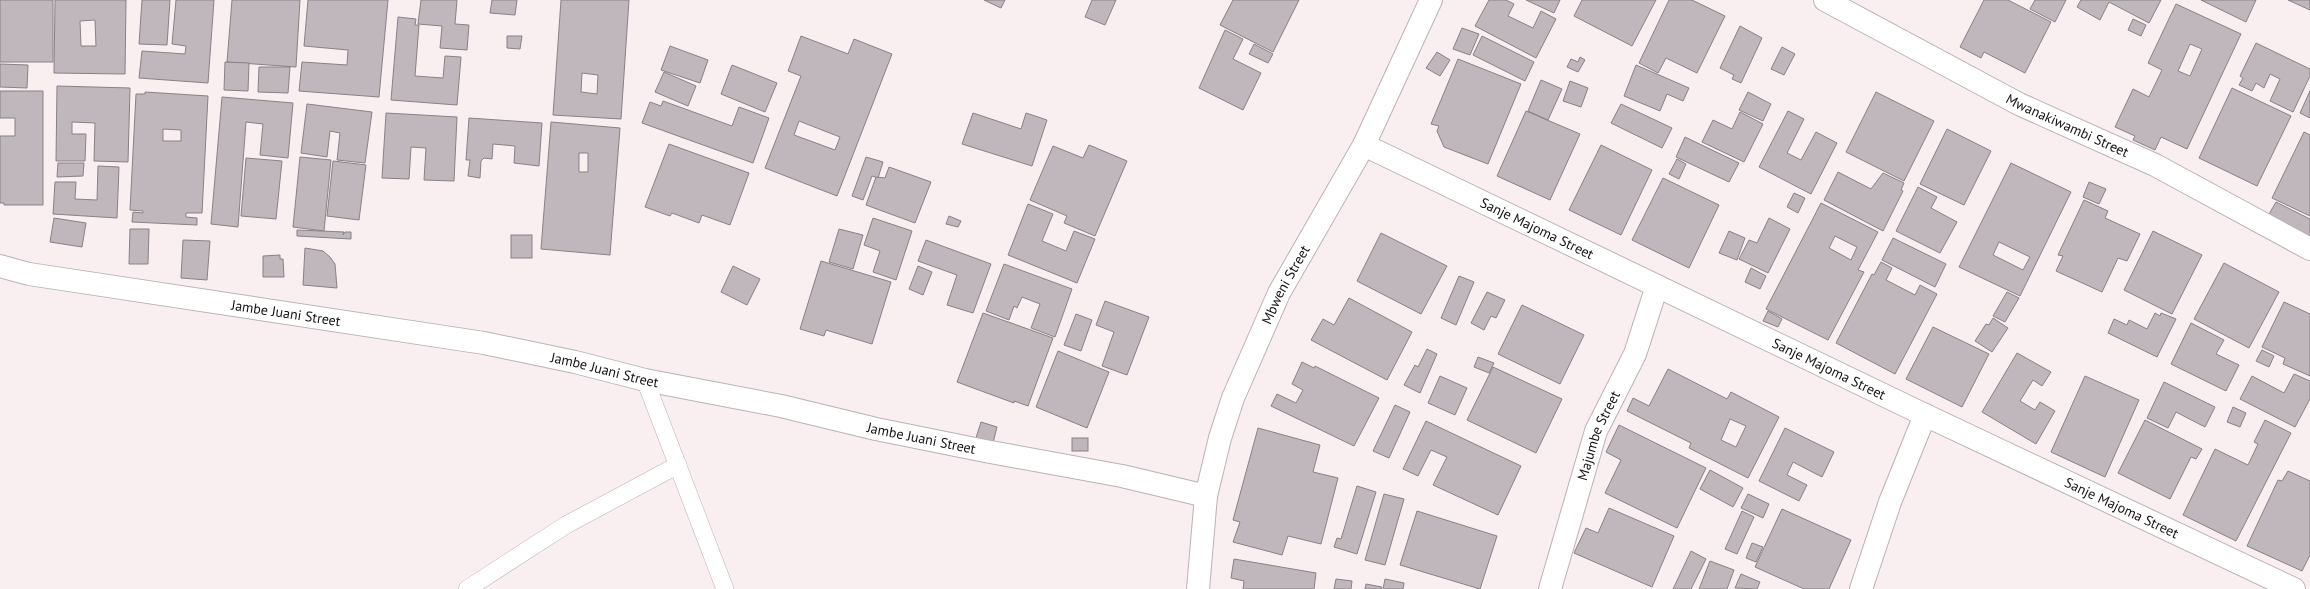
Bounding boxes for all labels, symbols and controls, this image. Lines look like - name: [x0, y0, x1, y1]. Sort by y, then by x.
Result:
- street label: Mwanakiwambi Street: [2003, 90, 2132, 161]
- street label: Sanje Majoma Street: [1477, 193, 1597, 263]
- street label: Mbweni Street: [1257, 242, 1314, 327]
- street label: Jambe Juani Street: [229, 296, 342, 330]
- street label: Sanje Majoma Street: [1769, 334, 1889, 404]
- street label: Jambe Juani Street: [548, 348, 660, 391]
- street label: Majumbe Street: [1573, 388, 1624, 483]
- street label: Jambe Juani Street: [864, 418, 977, 458]
- street label: Sanje Majoma Street: [2062, 473, 2182, 542]

